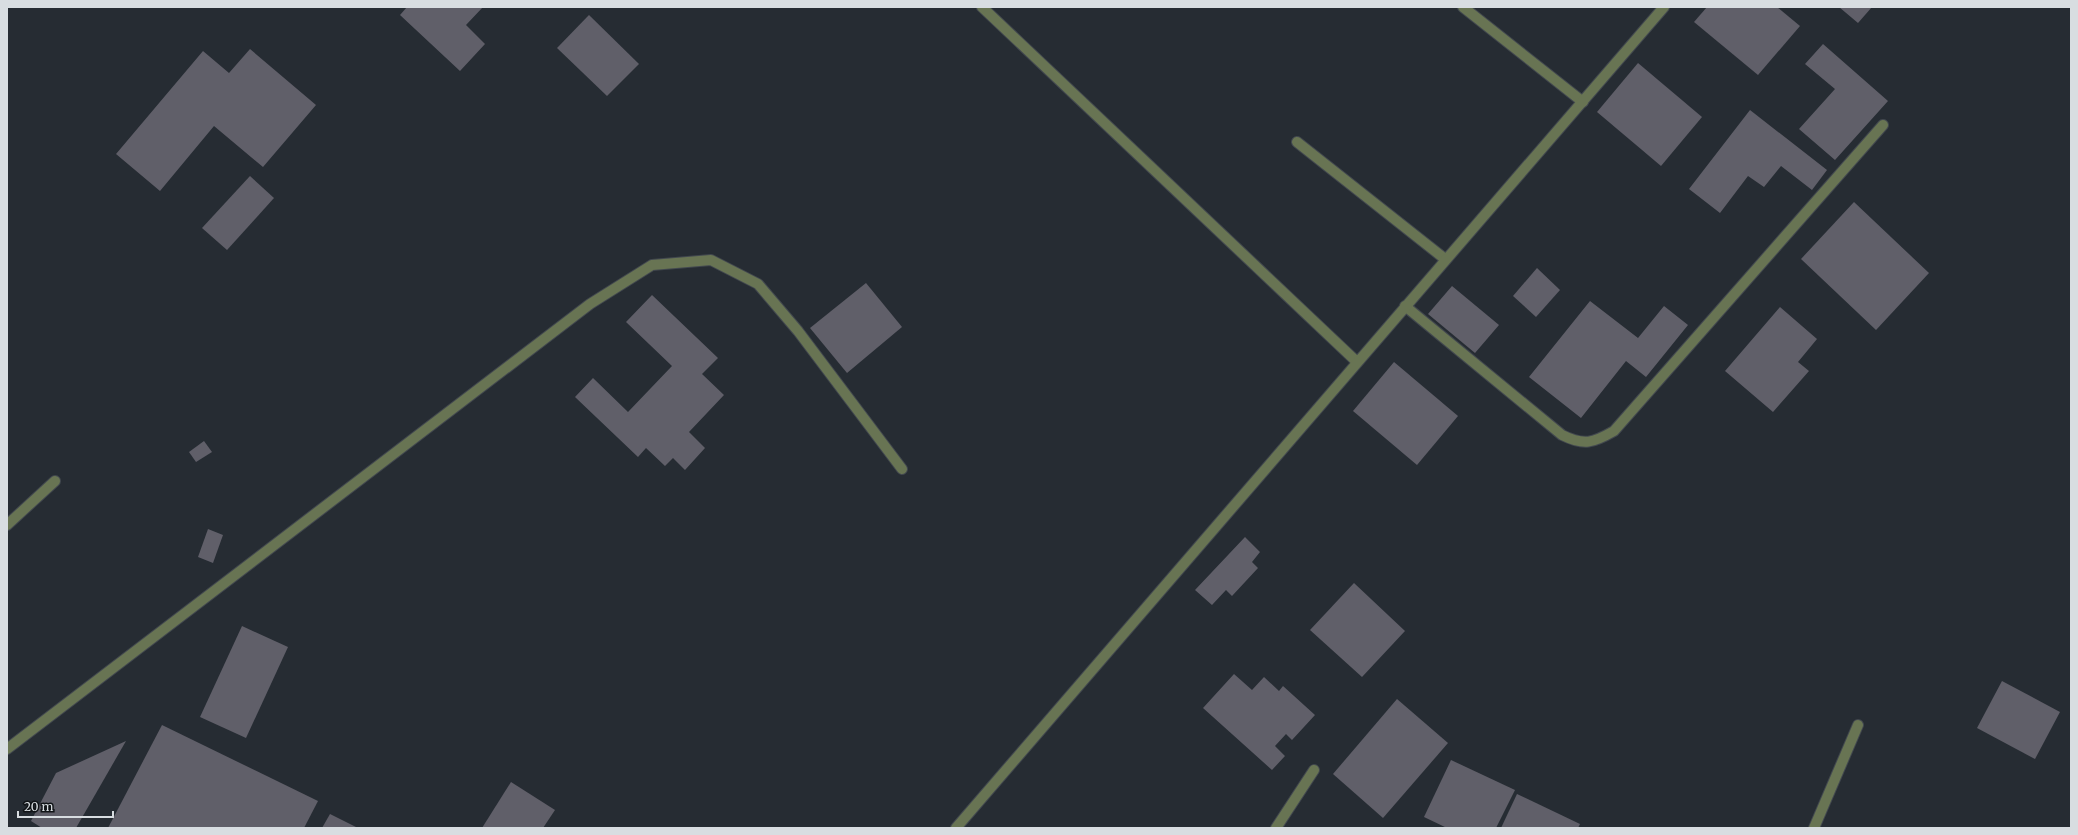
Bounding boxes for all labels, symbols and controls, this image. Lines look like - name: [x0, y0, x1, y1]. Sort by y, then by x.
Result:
- scale bar: [18, 793, 113, 819]
- text: 20 m: [24, 799, 53, 814]

